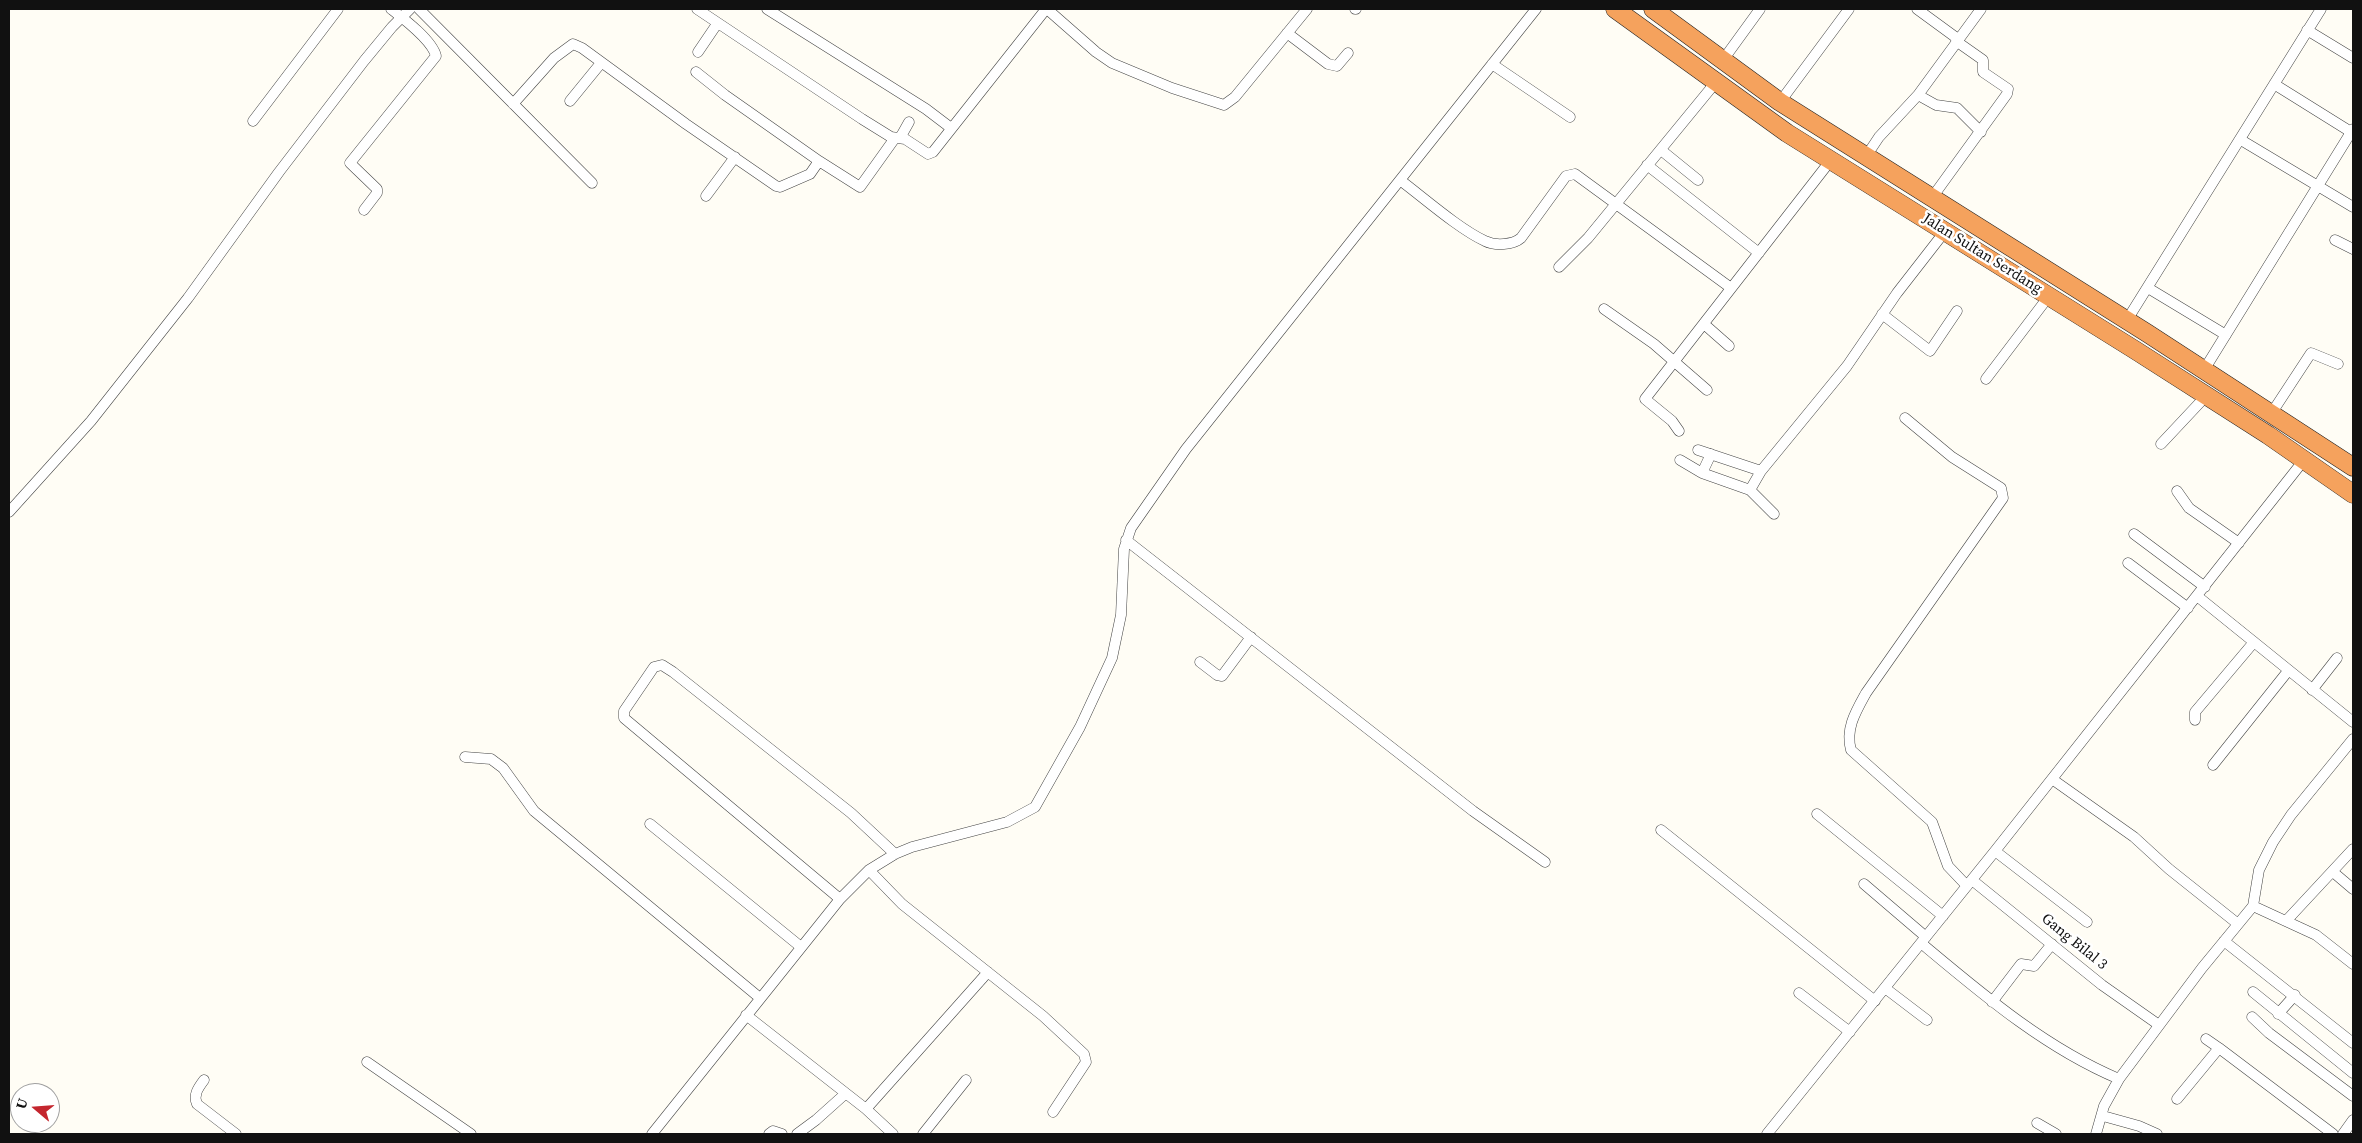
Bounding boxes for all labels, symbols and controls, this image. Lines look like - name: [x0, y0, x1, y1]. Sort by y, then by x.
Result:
- street label: Jalan Sultan Serdang: [1919, 210, 2045, 298]
- street label: Gang Bilal 3: [2037, 910, 2111, 974]
- north arrow: [10, 1083, 60, 1133]
- text: U: [11, 1096, 33, 1112]

